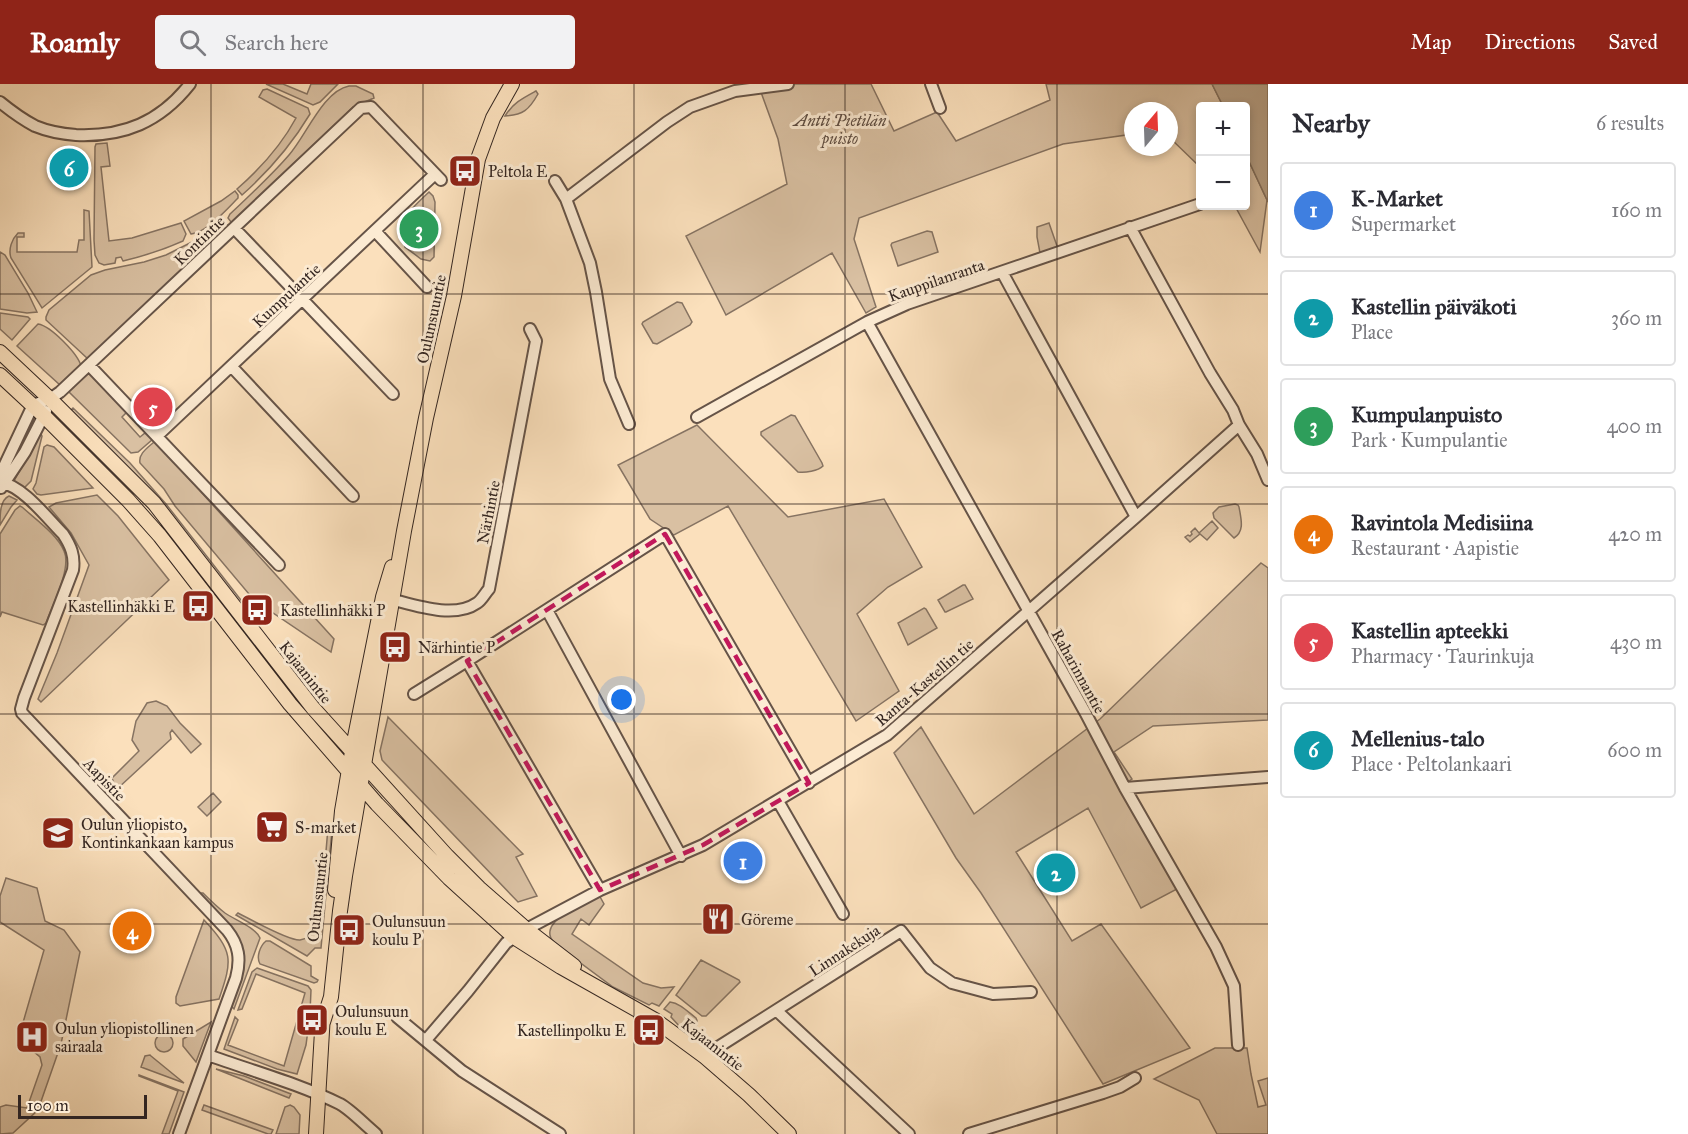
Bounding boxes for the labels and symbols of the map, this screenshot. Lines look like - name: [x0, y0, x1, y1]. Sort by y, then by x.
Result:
- north arrow: [1124, 102, 1178, 156]
- park label: Antti Pietilän puisto: [792, 111, 887, 149]
- pin: 6: [50, 146, 88, 190]
- bus stop icon: Peltola E: [447, 153, 483, 189]
- place label: Peltola E: [488, 162, 547, 181]
- pin: 3: [400, 206, 438, 252]
- street label: Kontintie: [170, 211, 229, 269]
- street label: Kauppilanranta: [886, 255, 987, 306]
- street label: Kumpulantie: [248, 259, 324, 332]
- street label: Oulunsuuntie: [413, 273, 450, 365]
- pin: 5: [134, 384, 172, 430]
- street label: Närhintie: [473, 478, 504, 546]
- bus stop icon: Kastellinhäkki E: [180, 588, 216, 624]
- bus stop icon: Kastellinhäkki P: [239, 592, 275, 628]
- place label: Kastellinhäkki E: [67, 597, 175, 616]
- place label: Kastellinhäkki P: [280, 601, 386, 620]
- street label: Raharinnantie: [1048, 626, 1110, 717]
- bus stop icon: Närhintie P: [377, 629, 413, 665]
- street label: Ranta-Kastellin tie: [871, 634, 977, 730]
- street label: Kajaanintie: [275, 637, 336, 708]
- place label: Närhintie P: [418, 638, 495, 657]
- your location: [607, 685, 636, 714]
- street label: Aapistie: [79, 753, 130, 805]
- supermarket icon: S-market: [254, 809, 290, 845]
- school or university icon: Oulun yliopisto, Kontinkankaan kampus: [40, 815, 76, 851]
- place label: Oulun yliopisto, Kontinkankaan kampus: [81, 815, 234, 852]
- place label: S-market: [295, 818, 357, 837]
- pin: 1: [724, 838, 762, 884]
- pin: 2: [1036, 850, 1076, 896]
- street label: Oulunsuuntie: [303, 851, 332, 943]
- restaurant icon: Göreme: [700, 901, 736, 937]
- pin: 4: [112, 908, 152, 954]
- place label: Göreme: [741, 910, 794, 929]
- bus stop icon: Oulunsuun koulu P: [331, 912, 367, 948]
- place label: Oulunsuun koulu P: [372, 912, 446, 949]
- street label: Linnakekuja: [805, 920, 884, 980]
- bus stop icon: Oulunsuun koulu E: [294, 1002, 330, 1038]
- place label: Oulunsuun koulu E: [335, 1002, 409, 1039]
- bus stop icon: Kastellinpolku E: [631, 1012, 667, 1048]
- street label: Kajaanintie: [678, 1014, 748, 1075]
- hospital icon: Oulun yliopistollinen sairaala: [14, 1019, 50, 1055]
- place label: Oulun yliopistollinen sairaala: [55, 1019, 194, 1056]
- place label: Kastellinpolku E: [517, 1021, 626, 1040]
- scale bar: [18, 1092, 147, 1120]

